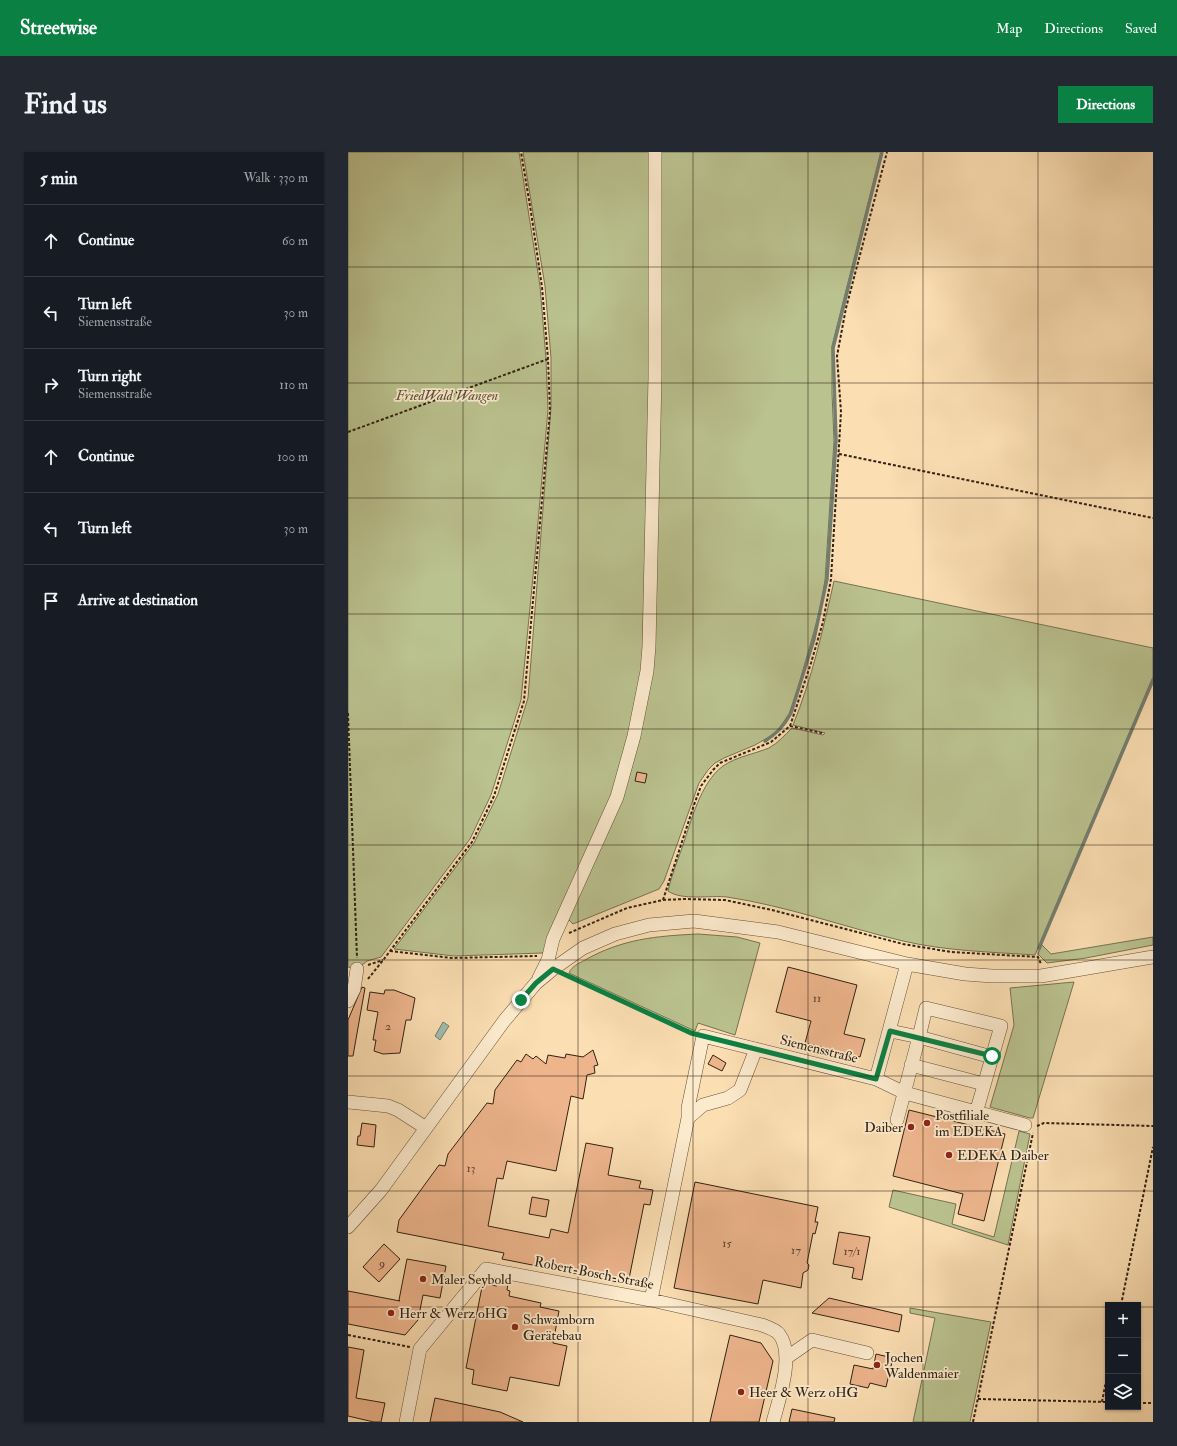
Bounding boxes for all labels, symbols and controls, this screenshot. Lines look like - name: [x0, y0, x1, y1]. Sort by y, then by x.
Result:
- text: Streetwise: [20, 16, 97, 40]
- text: Map: [996, 20, 1022, 37]
- text: Directions: [1044, 20, 1103, 37]
- text: Saved: [1125, 20, 1157, 37]
- button: Directions: [1058, 86, 1153, 123]
- text: Find us: [24, 87, 107, 122]
- text: 5 min: [40, 168, 78, 189]
- text: Walk · 330 m: [244, 170, 308, 186]
- icon: ahead: [40, 230, 62, 252]
- text: Continue: [78, 231, 134, 250]
- text: 60 m: [282, 233, 308, 249]
- text: Turn left: [78, 295, 132, 314]
- icon: left: [40, 302, 62, 324]
- text: 30 m: [284, 305, 308, 321]
- text: Siemensstraße: [78, 314, 152, 330]
- text: Turn right: [78, 367, 141, 386]
- icon: right: [40, 374, 62, 396]
- text: 110 m: [279, 377, 308, 393]
- text: Siemensstraße: [78, 386, 152, 402]
- park label: FriedWald Wangen: [395, 387, 499, 404]
- icon: ahead: [40, 446, 62, 468]
- text: Continue: [78, 447, 134, 466]
- text: 100 m: [277, 449, 308, 465]
- icon: left: [40, 518, 62, 540]
- text: Turn left: [78, 519, 132, 538]
- text: 30 m: [284, 521, 308, 537]
- icon: arrive: [40, 590, 62, 612]
- text: Arrive at destination: [78, 591, 198, 610]
- route end: [512, 991, 530, 1009]
- house number: 11: [813, 991, 821, 1006]
- house number: 2: [385, 1019, 391, 1034]
- street label: Siemensstraße: [778, 1031, 860, 1067]
- route start: [983, 1047, 1001, 1065]
- place label: Postfiliale im EDEKA: [935, 1107, 1003, 1140]
- marker: Postfiliale im EDEKA: [922, 1118, 932, 1128]
- place label: Daiber: [864, 1119, 904, 1136]
- marker: Daiber: [906, 1122, 916, 1132]
- place label: EDEKA Daiber: [957, 1147, 1050, 1164]
- marker: EDEKA Daiber: [944, 1150, 954, 1160]
- house number: 13: [467, 1161, 475, 1176]
- house number: 15: [722, 1236, 732, 1251]
- house number: 17: [791, 1243, 801, 1258]
- house number: 17/1: [843, 1244, 861, 1259]
- street label: Robert-Bosch-Straße: [533, 1253, 655, 1293]
- house number: 9: [378, 1256, 385, 1271]
- place label: Maler Seybold: [431, 1271, 512, 1289]
- marker: Maler Seybold: [418, 1274, 428, 1284]
- map controls: [1105, 1302, 1141, 1410]
- button: +: [1105, 1302, 1141, 1338]
- place label: Herr & Werz oHG: [399, 1305, 508, 1322]
- marker: Herr & Werz oHG: [386, 1308, 396, 1318]
- place label: Schwamborn Gerätebau: [523, 1311, 595, 1344]
- marker: Schwamborn Gerätebau: [510, 1322, 520, 1332]
- button: −: [1105, 1338, 1141, 1374]
- place label: Jochen Waldenmaier: [884, 1349, 959, 1382]
- marker: Jochen Waldenmaier: [872, 1360, 882, 1370]
- button: layers: [1105, 1374, 1141, 1410]
- place label: Heer & Werz oHG: [749, 1384, 859, 1401]
- marker: Heer & Werz oHG: [736, 1387, 746, 1397]

